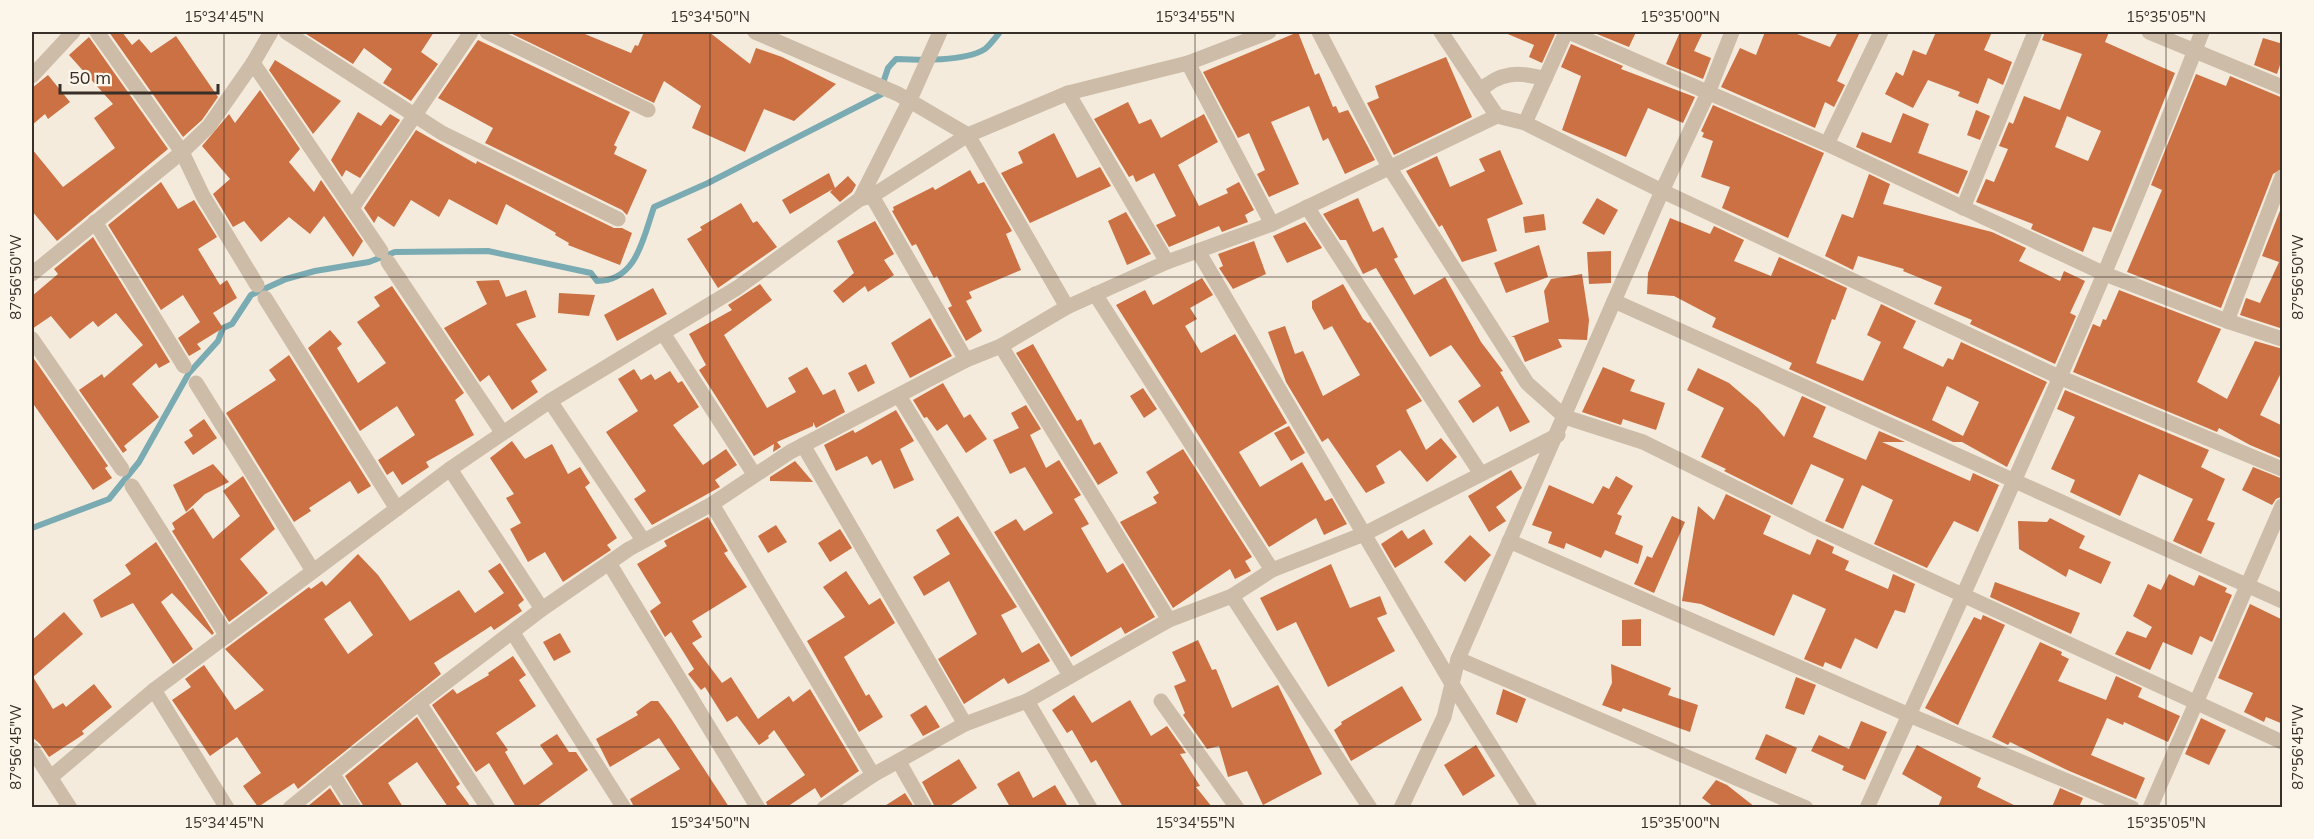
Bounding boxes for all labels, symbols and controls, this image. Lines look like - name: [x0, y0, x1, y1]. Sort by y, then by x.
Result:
- text: 15°34'45"N: [184, 7, 264, 26]
- text: 15°34'50"N: [670, 7, 750, 26]
- text: 15°34'55"N: [1155, 7, 1235, 26]
- text: 15°35'00"N: [1640, 7, 1720, 26]
- text: 15°35'05"N: [2126, 7, 2206, 26]
- scale bar: [60, 57, 218, 95]
- text: 50 m: [69, 66, 111, 89]
- text: 87°56'50"W: [6, 234, 25, 320]
- text: 87°56'50"W: [2288, 234, 2307, 320]
- text: 87°56'45"W: [6, 704, 25, 790]
- text: 87°56'45"W: [2288, 704, 2307, 790]
- text: 15°34'45"N: [184, 813, 264, 832]
- text: 15°34'50"N: [670, 813, 750, 832]
- text: 15°34'55"N: [1155, 813, 1235, 832]
- text: 15°35'00"N: [1640, 813, 1720, 832]
- text: 15°35'05"N: [2126, 813, 2206, 832]

